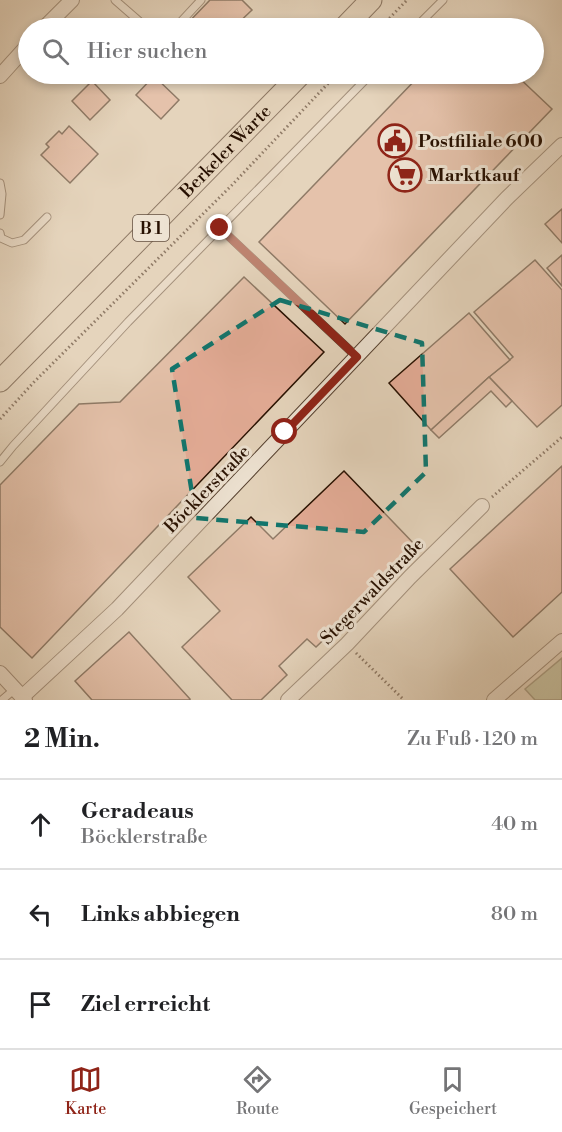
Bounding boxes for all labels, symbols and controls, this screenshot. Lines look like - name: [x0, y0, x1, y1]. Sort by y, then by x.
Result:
- search box: [18, 18, 544, 84]
- icon: search: [39, 35, 72, 68]
- text: Hier suchen: [87, 38, 207, 65]
- street label: Berkeler Warte: [174, 100, 277, 204]
- public building icon: Postfiliale 600: [377, 123, 413, 159]
- place label: Postfiliale 600: [418, 130, 543, 153]
- supermarket icon: Marktkauf: [387, 157, 423, 193]
- place label: Marktkauf: [428, 164, 522, 187]
- route end: [206, 214, 232, 240]
- road number: B 1: [133, 215, 169, 241]
- route start: [271, 418, 297, 444]
- street label: Böcklerstraße: [159, 440, 255, 539]
- street label: Stegerwaldstraße: [315, 533, 429, 650]
- text: 2 Min.: [24, 723, 100, 755]
- text: Zu Fuß · 120 m: [407, 727, 538, 752]
- text: Geradeaus: [81, 798, 194, 825]
- icon: ahead: [24, 808, 57, 841]
- text: 40 m: [491, 812, 538, 837]
- text: Böcklerstraße: [81, 825, 208, 850]
- icon: left: [24, 898, 57, 931]
- text: Links abbiegen: [81, 901, 240, 928]
- text: 80 m: [491, 902, 538, 927]
- icon: arrive: [24, 988, 57, 1021]
- text: Ziel erreicht: [81, 991, 210, 1018]
- tab: Karte: [65, 1063, 106, 1119]
- tab: Route: [236, 1063, 279, 1119]
- tab: Gespeichert: [409, 1063, 497, 1119]

